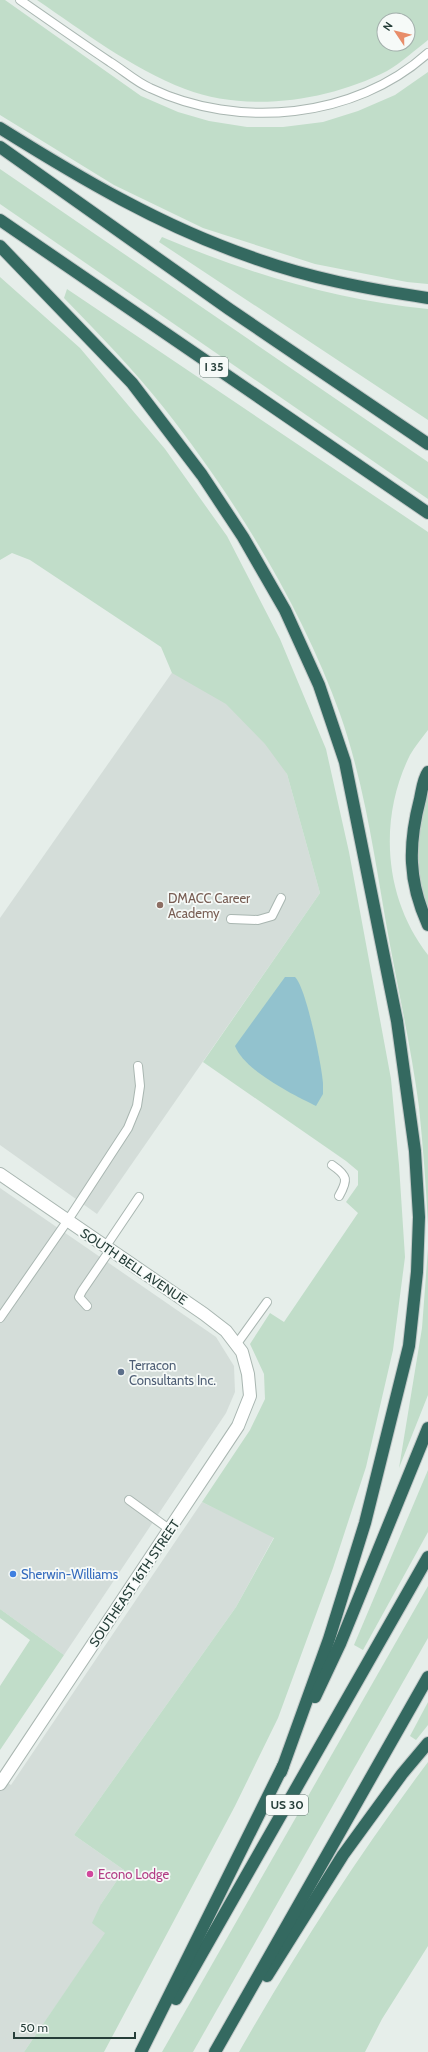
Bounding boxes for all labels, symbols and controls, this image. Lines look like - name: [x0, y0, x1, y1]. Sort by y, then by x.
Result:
- north arrow: [376, 12, 416, 52]
- text: N: [380, 19, 396, 33]
- road number: I 35: [200, 357, 228, 377]
- place label: DMACC Career Academy: [168, 890, 251, 921]
- marker: DMACC Career Academy: [155, 900, 165, 910]
- street label: SOUTH BELL AVENUE: [78, 1224, 190, 1308]
- place label: Terracon Consultants Inc.: [129, 1357, 216, 1388]
- marker: Terracon Consultants Inc.: [116, 1367, 126, 1377]
- street label: SOUTHEAST 16TH STREET: [85, 1516, 183, 1650]
- place label: Sherwin-Williams: [21, 1566, 119, 1582]
- marker: Sherwin-Williams: [8, 1569, 18, 1579]
- road number: US 30: [266, 1795, 308, 1815]
- place label: Econo Lodge: [98, 1866, 170, 1882]
- marker: Econo Lodge: [85, 1869, 95, 1879]
- scale bar: [14, 2014, 135, 2040]
- text: 50 m: [20, 2020, 48, 2035]

